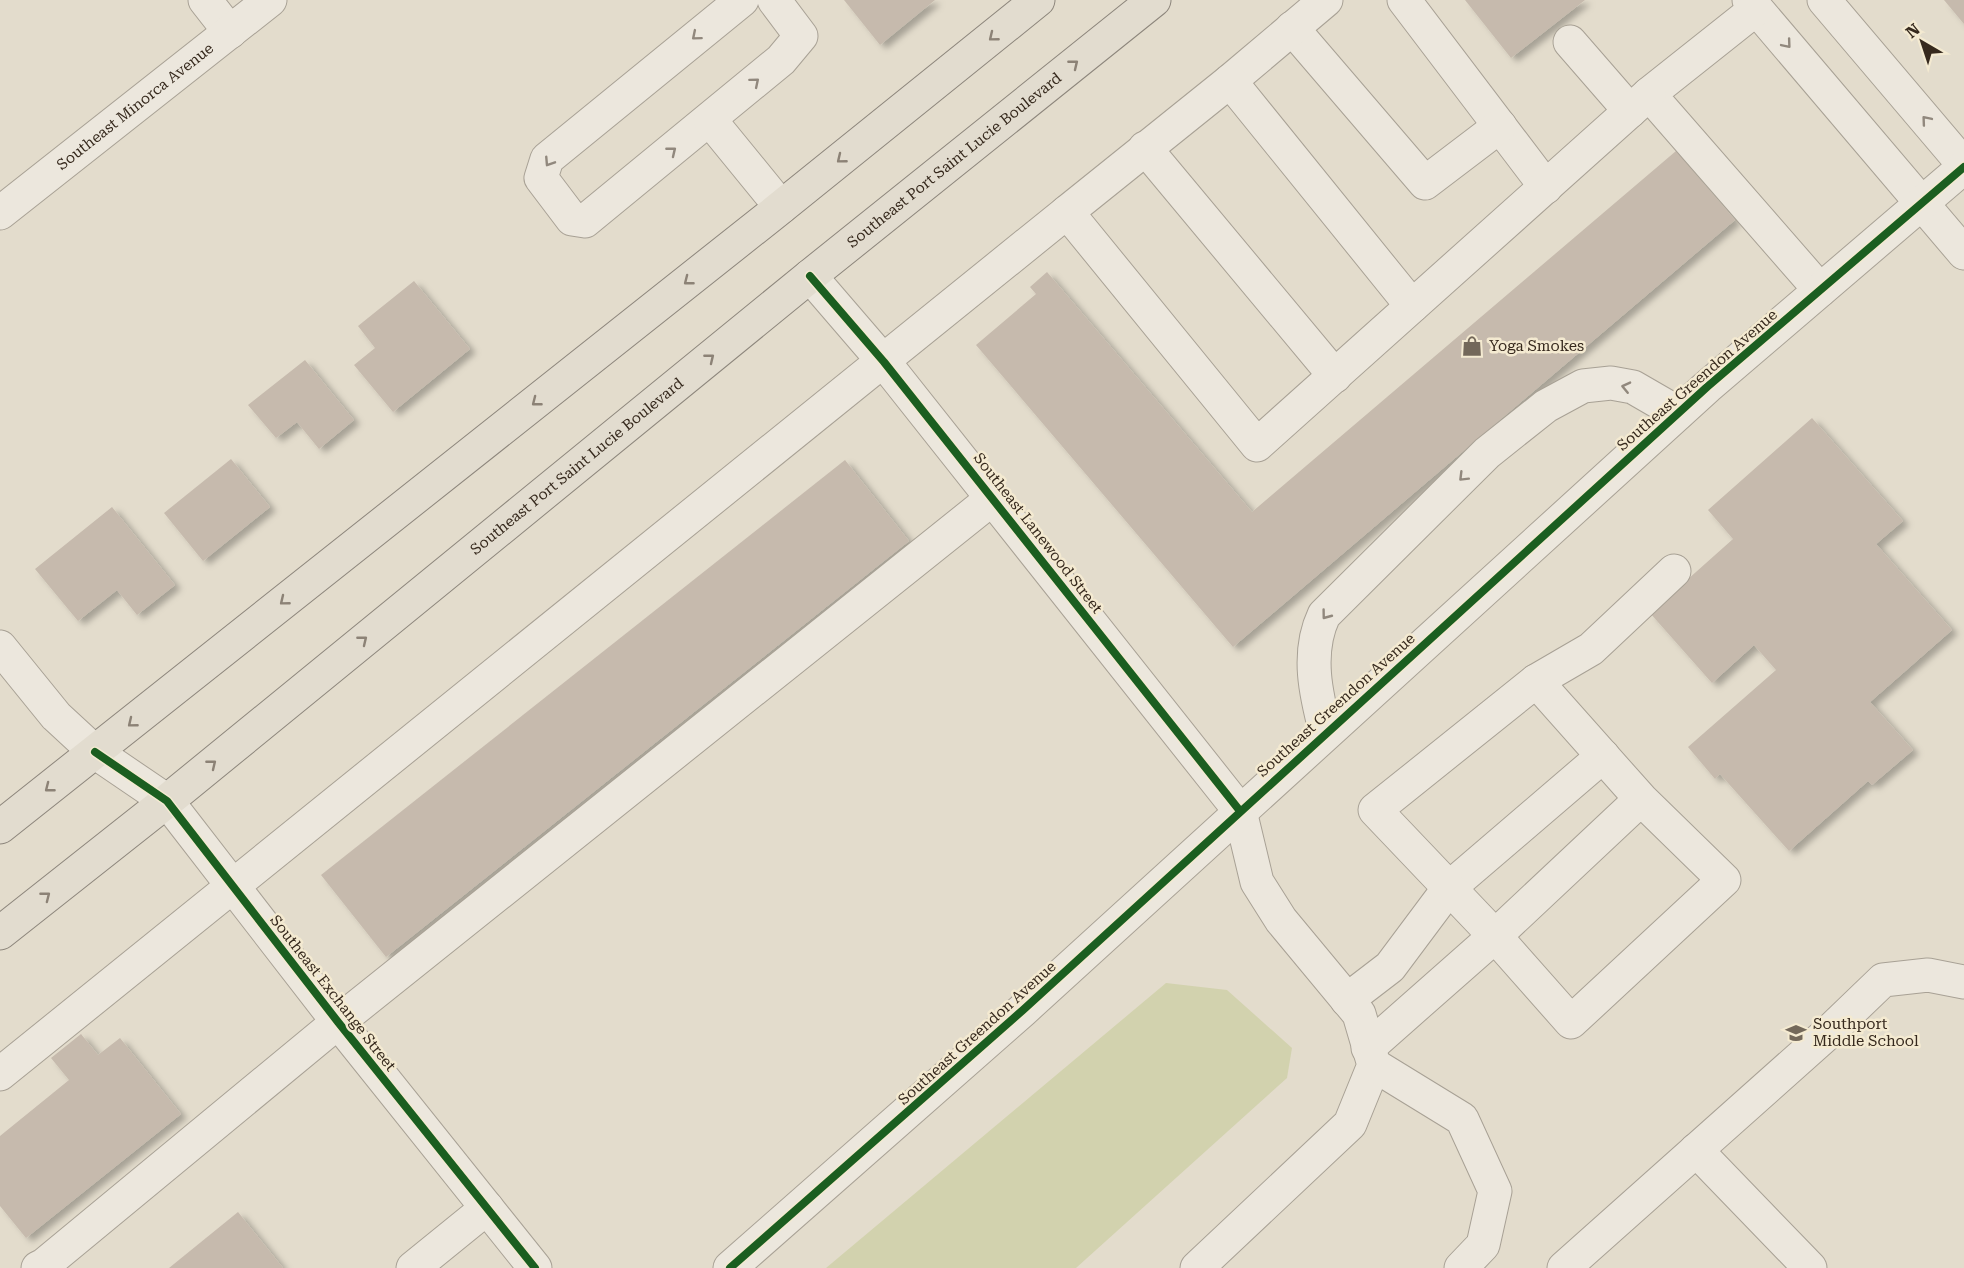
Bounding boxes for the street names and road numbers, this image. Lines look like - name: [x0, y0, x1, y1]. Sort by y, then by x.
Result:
- street label: Southeast Minorca Avenue: [53, 39, 217, 174]
- street label: Southeast Port Saint Lucie Boulevard: [844, 69, 1065, 252]
- street label: Southeast Greendon Avenue: [1613, 306, 1781, 454]
- street label: Southeast Port Saint Lucie Boulevard: [467, 374, 687, 559]
- street label: Southeast Lanewood Street: [970, 449, 1106, 617]
- street label: Southeast Greendon Avenue: [1253, 629, 1419, 781]
- street label: Southeast Exchange Street: [266, 911, 400, 1075]
- street label: Southeast Greendon Avenue: [894, 957, 1060, 1109]

